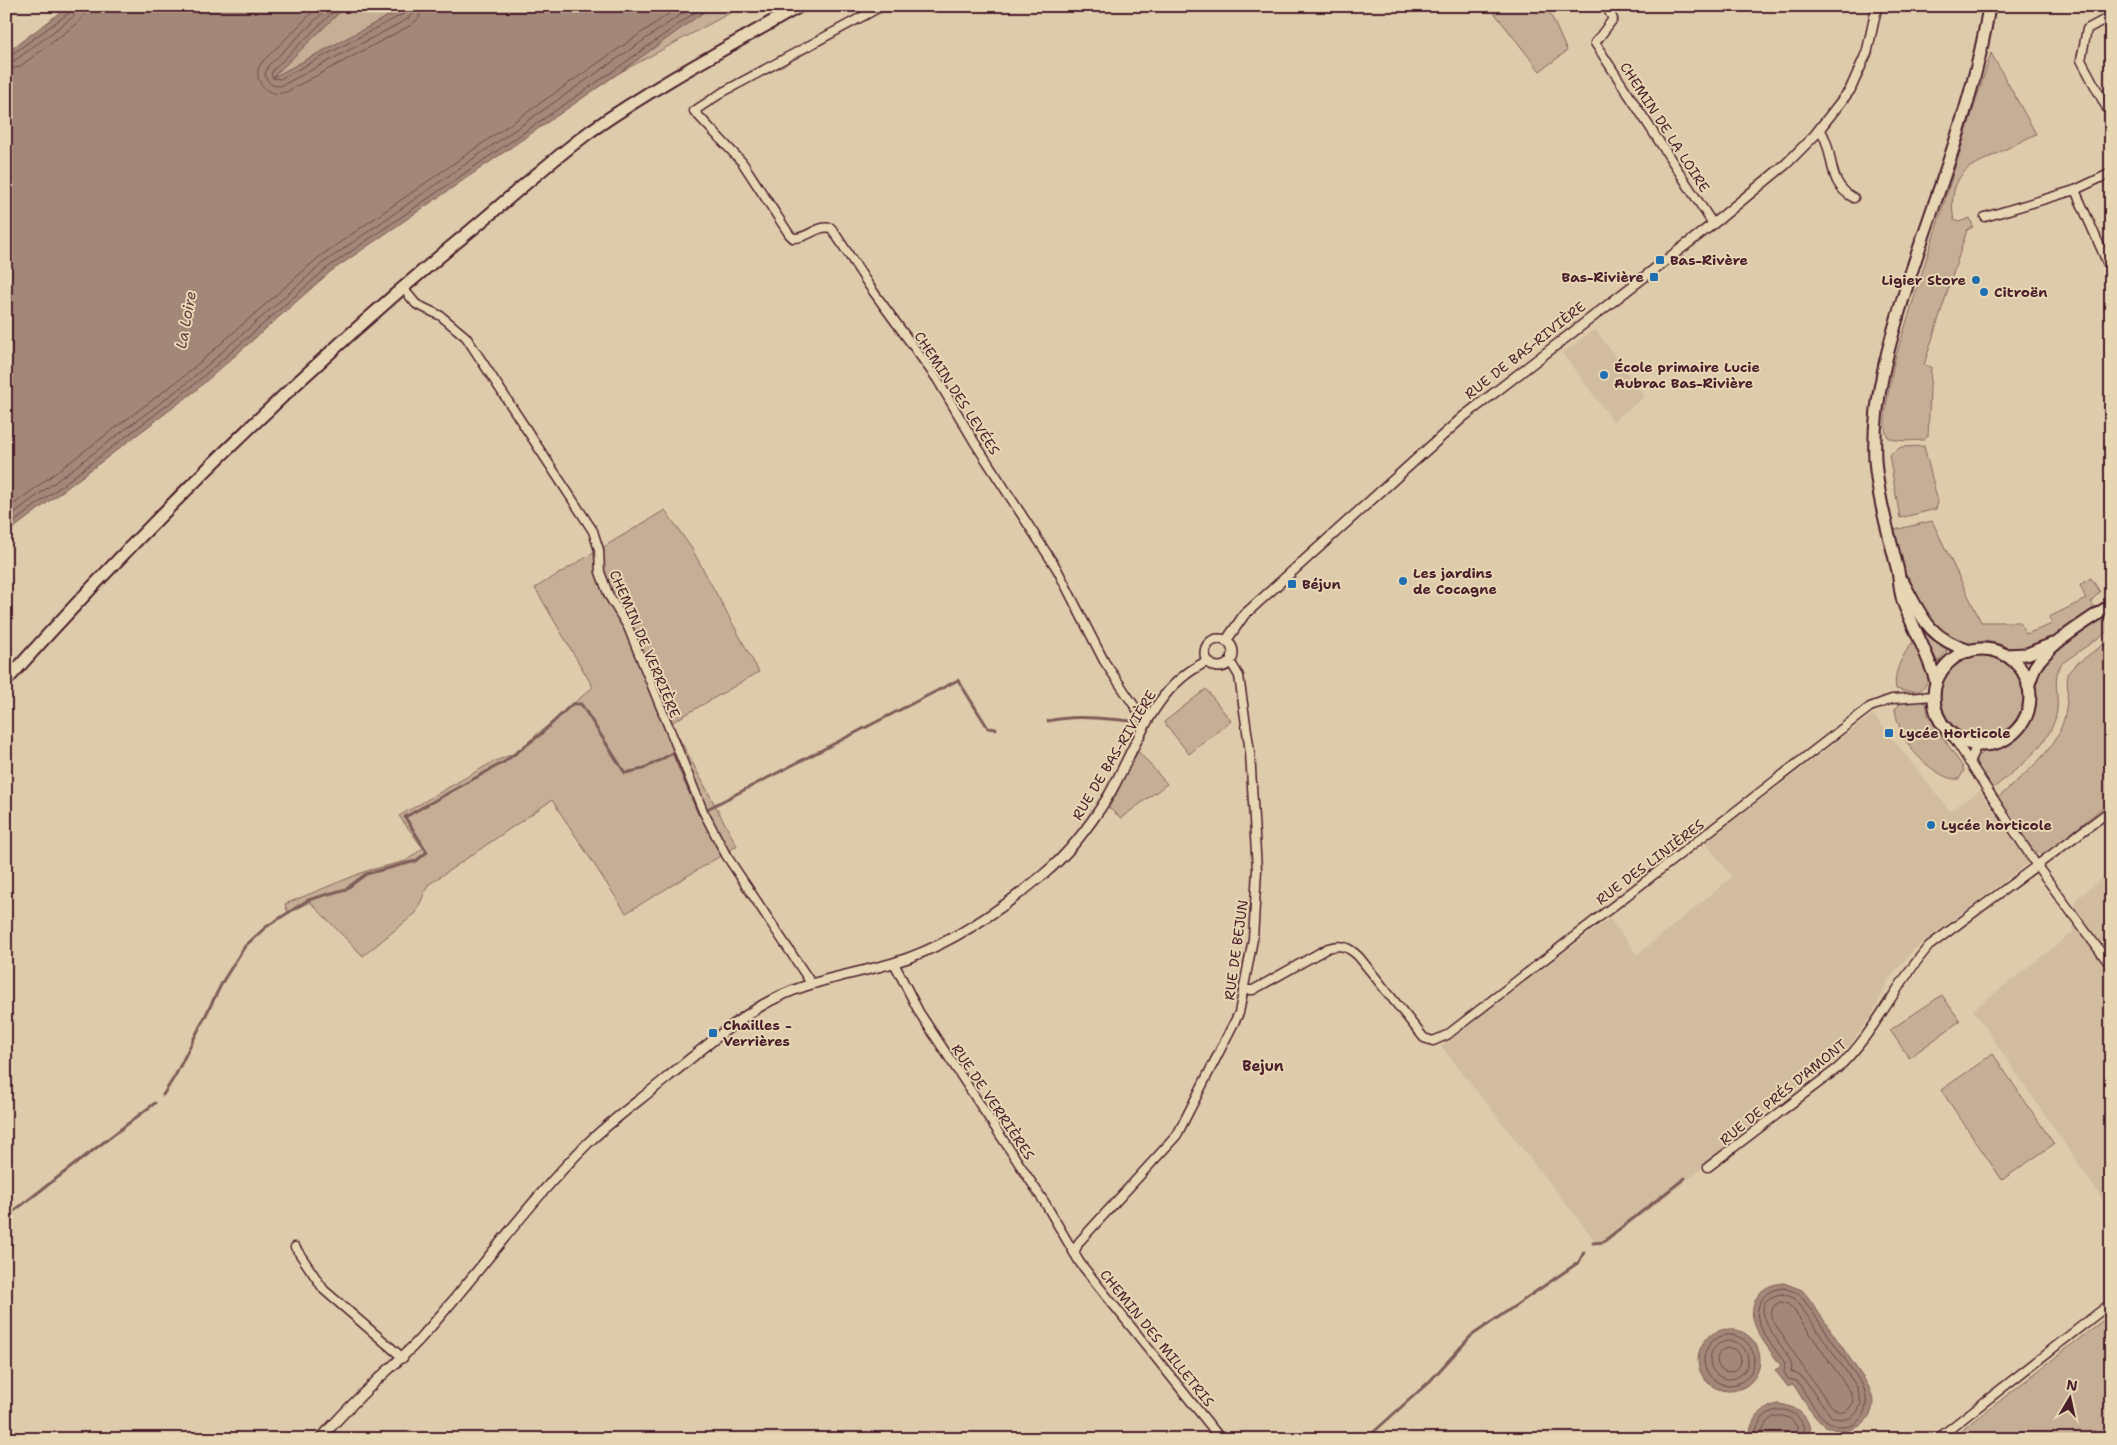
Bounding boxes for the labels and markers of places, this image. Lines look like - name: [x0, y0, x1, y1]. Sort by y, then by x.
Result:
- place label: Bas-Rivère: [1670, 251, 1748, 269]
- marker: Bas-Rivère: [1654, 254, 1666, 266]
- place label: Bas-Rivière: [1562, 268, 1644, 286]
- marker: Bas-Rivière: [1648, 271, 1660, 283]
- place label: Ligier Store: [1881, 271, 1966, 289]
- marker: Ligier Store: [1970, 274, 1982, 286]
- place label: Citroën: [1994, 283, 2048, 301]
- marker: Citroën: [1978, 286, 1990, 298]
- place label: École primaire Lucie Aubrac Bas-Rivière: [1614, 358, 1760, 392]
- marker: École primaire Lucie Aubrac Bas-Rivière: [1598, 369, 1610, 381]
- place label: Les jardins de Cocagne: [1413, 564, 1497, 598]
- place label: Béjun: [1302, 575, 1341, 593]
- marker: Les jardins de Cocagne: [1397, 575, 1409, 587]
- marker: Béjun: [1286, 578, 1298, 590]
- place label: Lycée Horticole: [1899, 724, 2011, 742]
- marker: Lycée Horticole: [1883, 727, 1895, 739]
- place label: Lycée horticole: [1941, 816, 2052, 834]
- marker: Lycée horticole: [1925, 819, 1937, 831]
- place label: Chailles - Verrières: [723, 1016, 792, 1050]
- marker: Chailles - Verrières: [707, 1027, 719, 1039]

